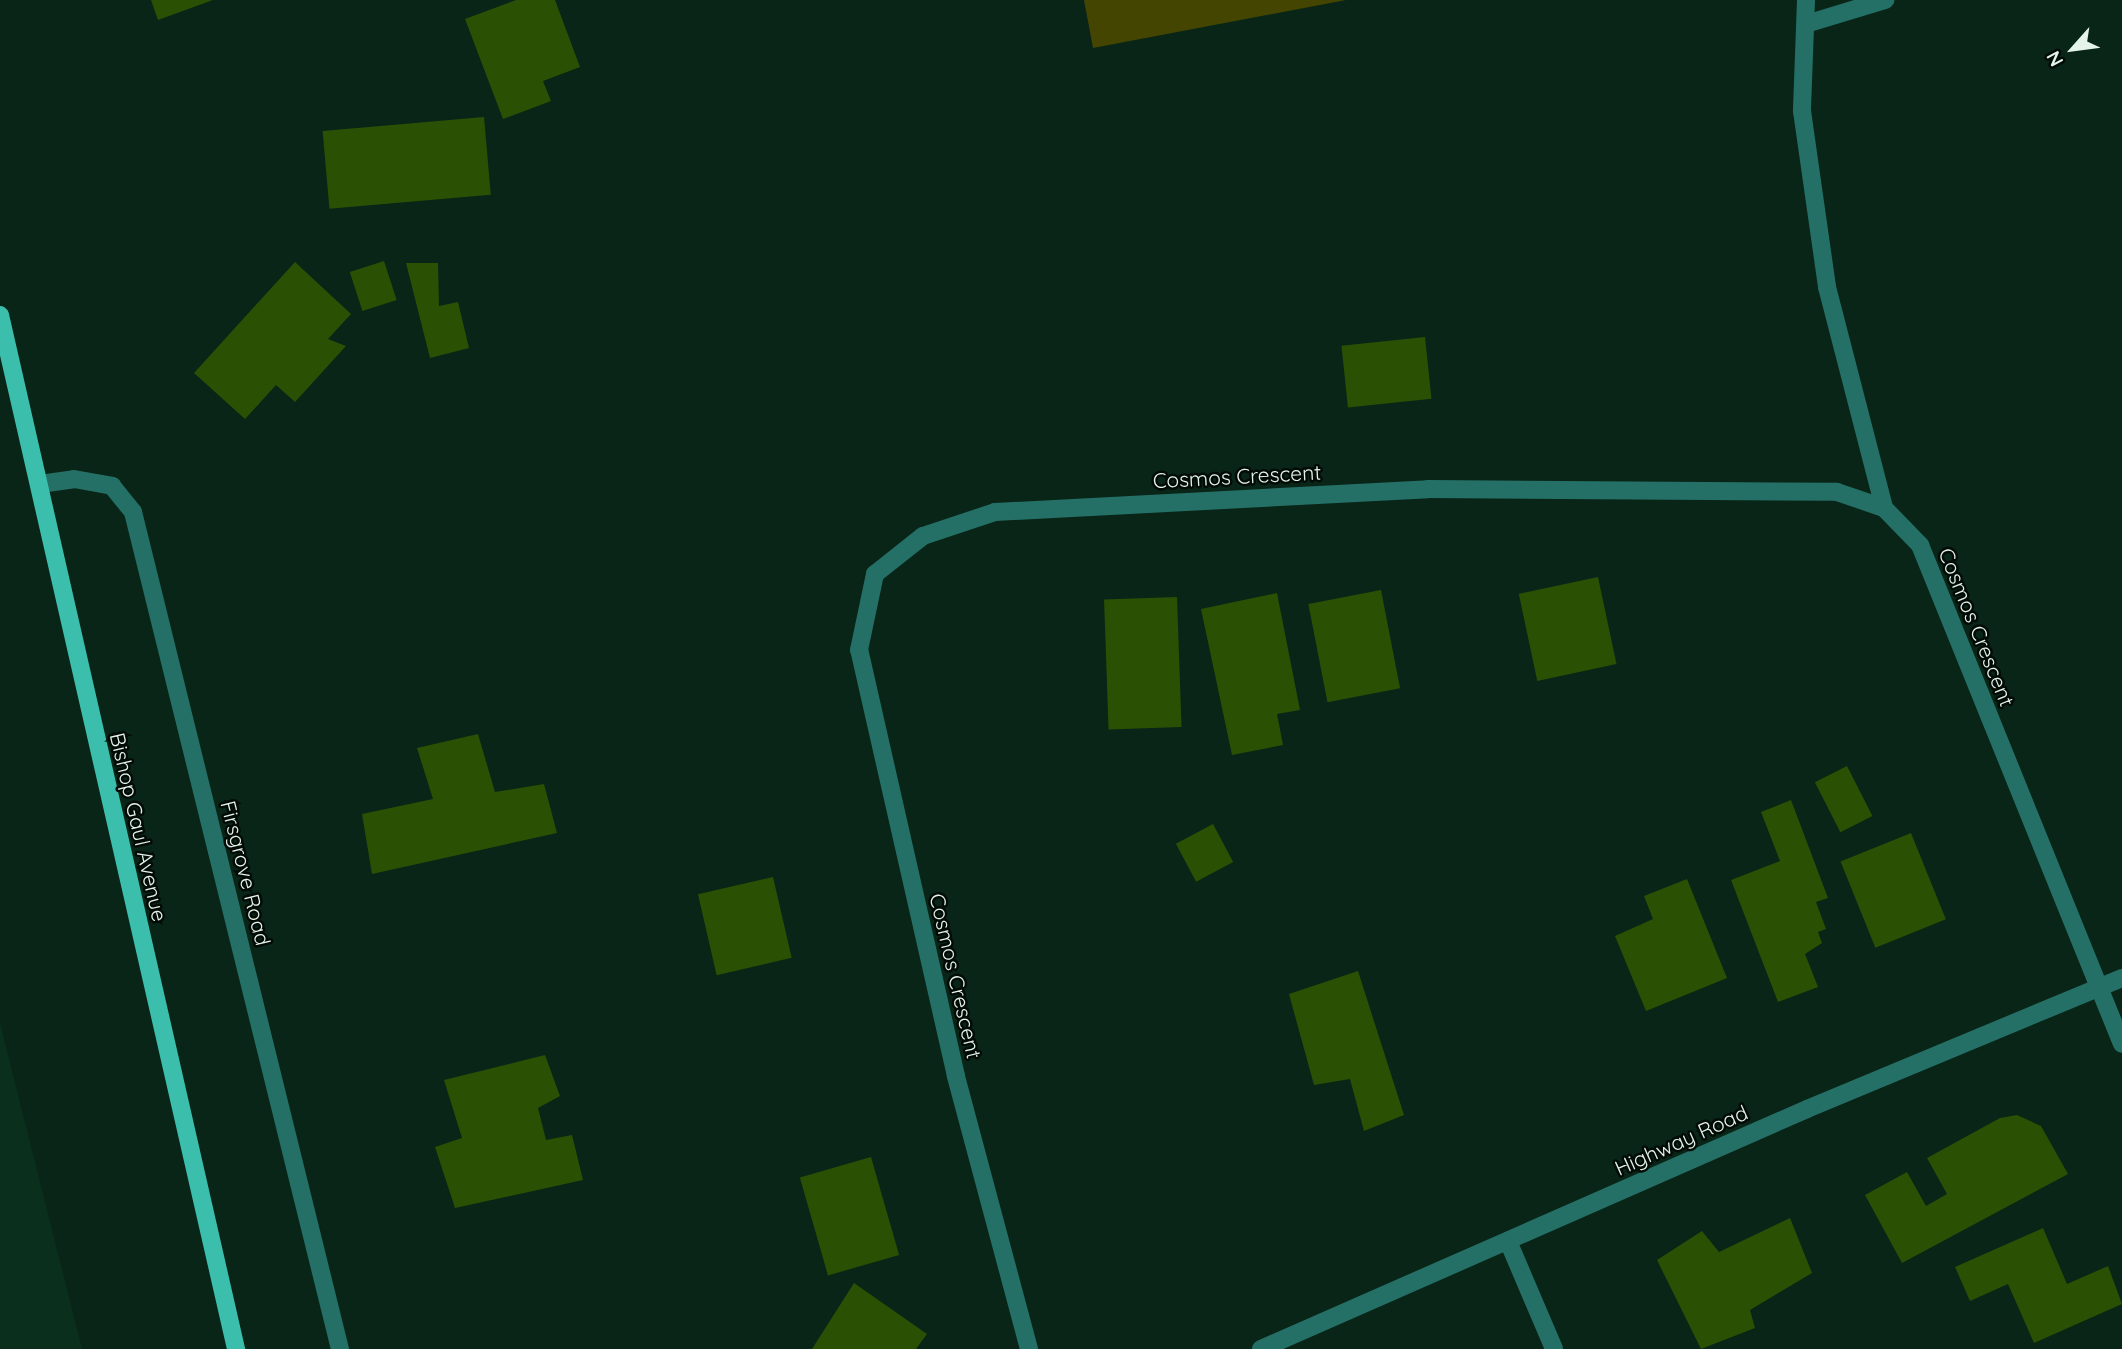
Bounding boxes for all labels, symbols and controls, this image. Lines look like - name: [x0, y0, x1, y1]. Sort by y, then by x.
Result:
- north arrow: [2038, 14, 2108, 84]
- text: N: [2041, 47, 2068, 71]
- street label: Cosmos Crescent: [1152, 459, 1322, 493]
- street label: Cosmos Crescent: [1934, 544, 2020, 710]
- street label: Bishop Gaul Avenue: [105, 730, 173, 924]
- street label: Firsgrove Road: [216, 798, 276, 948]
- street label: Cosmos Crescent: [925, 891, 987, 1061]
- street label: Highway Road: [1611, 1099, 1751, 1181]

